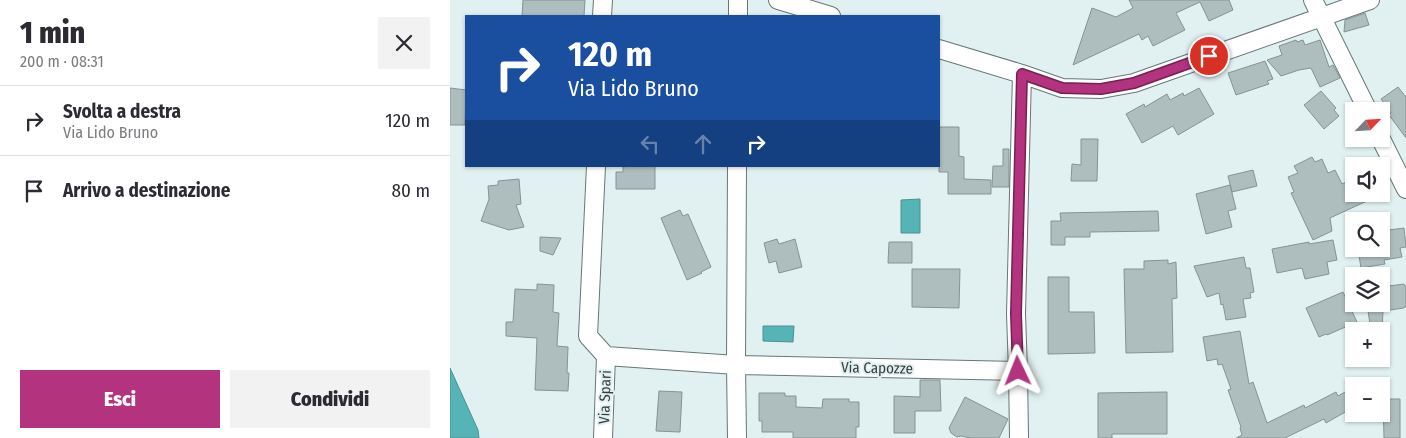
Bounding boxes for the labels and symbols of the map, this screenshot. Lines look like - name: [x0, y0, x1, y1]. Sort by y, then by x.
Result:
- pin: [1188, 35, 1230, 77]
- north arrow: [1345, 102, 1390, 148]
- position arrow: [991, 344, 1043, 396]
- street label: Via Capozze: [841, 358, 913, 378]
- street label: Via Spari: [595, 370, 615, 424]

